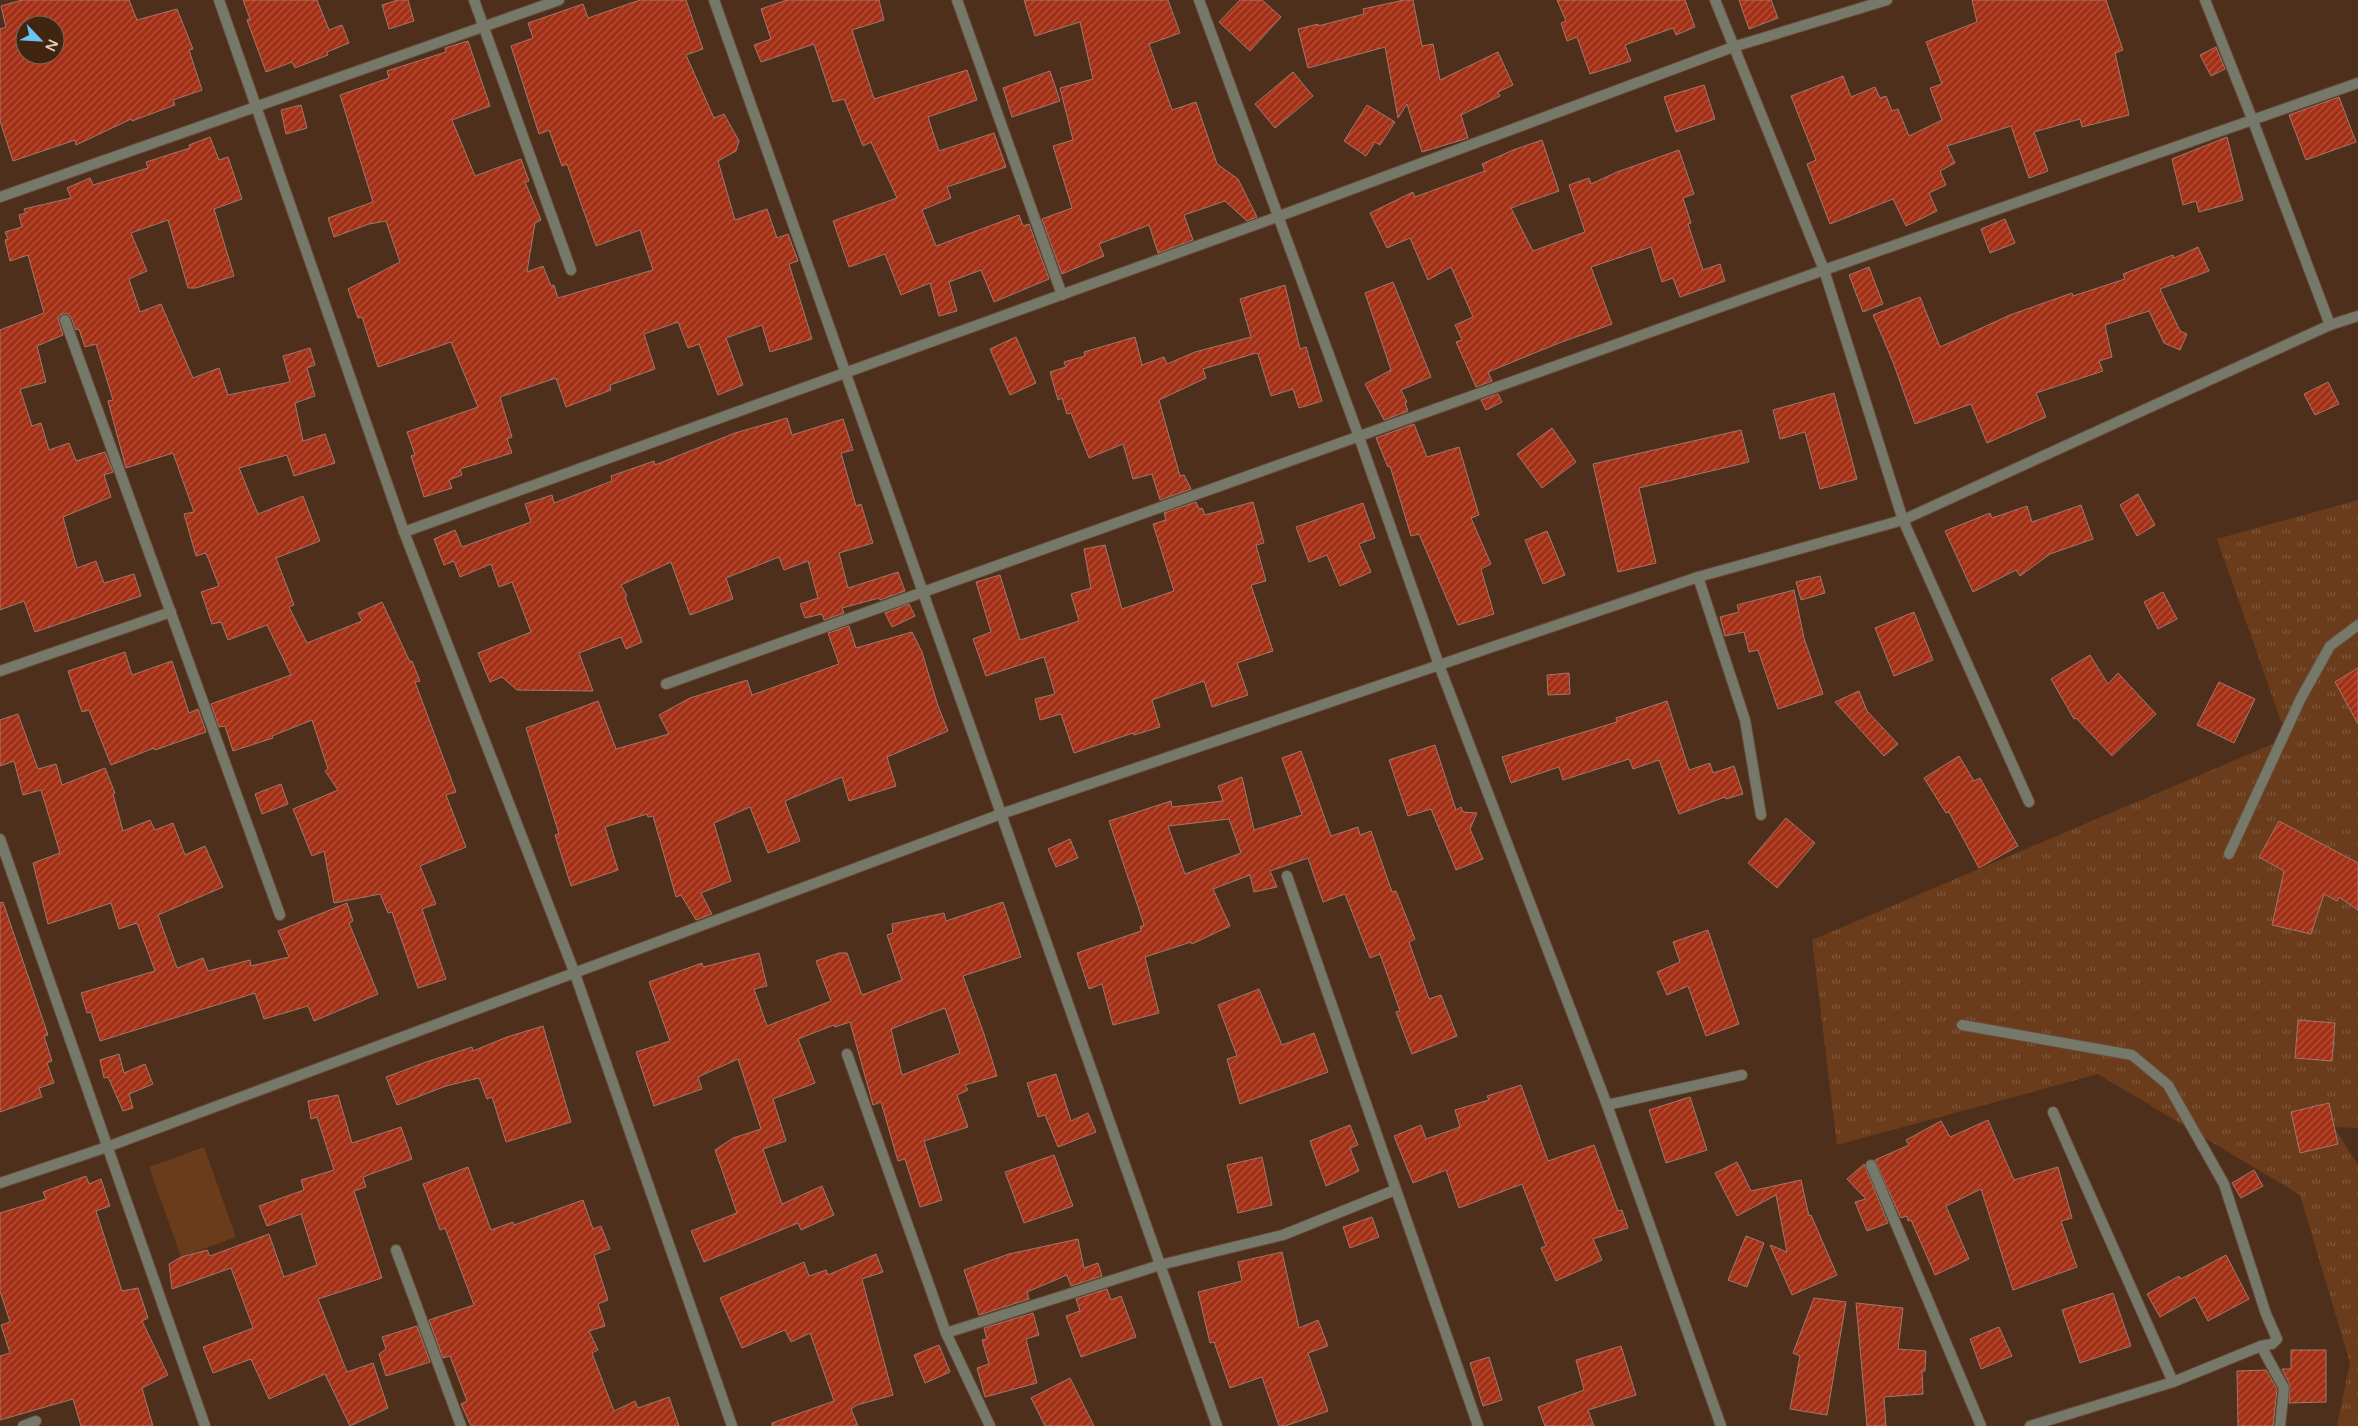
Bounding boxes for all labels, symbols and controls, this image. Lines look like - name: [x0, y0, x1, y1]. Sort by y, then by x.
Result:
- north arrow: [15, 15, 65, 65]
- text: N: [41, 37, 61, 54]

